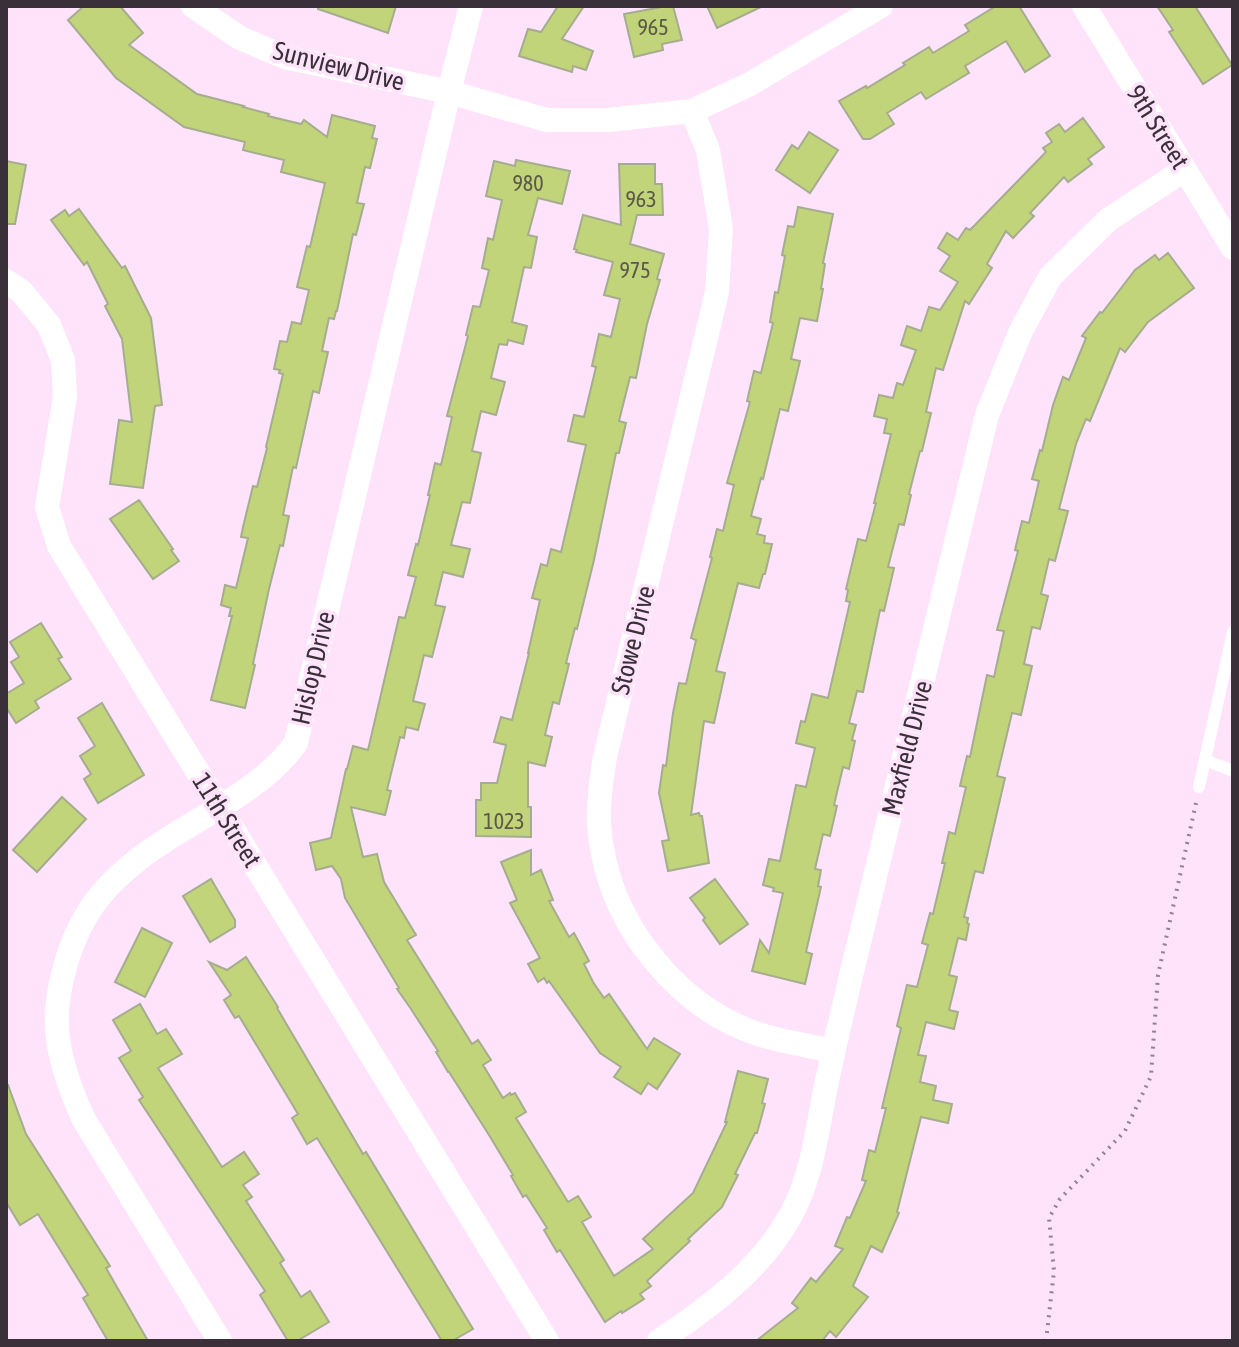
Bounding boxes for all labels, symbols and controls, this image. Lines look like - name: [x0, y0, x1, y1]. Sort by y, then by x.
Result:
- house number: 965: [637, 14, 669, 40]
- street label: Sunview Drive: [270, 35, 408, 97]
- street label: 9th Street: [1121, 80, 1195, 174]
- house number: 980: [512, 170, 544, 196]
- house number: 963: [625, 186, 657, 212]
- house number: 975: [619, 257, 651, 283]
- street label: Stowe Drive: [605, 582, 661, 698]
- street label: Hislop Drive: [285, 608, 341, 728]
- street label: Maxfield Drive: [876, 677, 938, 819]
- street label: 11th Street: [186, 767, 268, 873]
- house number: 1023: [483, 808, 525, 834]

